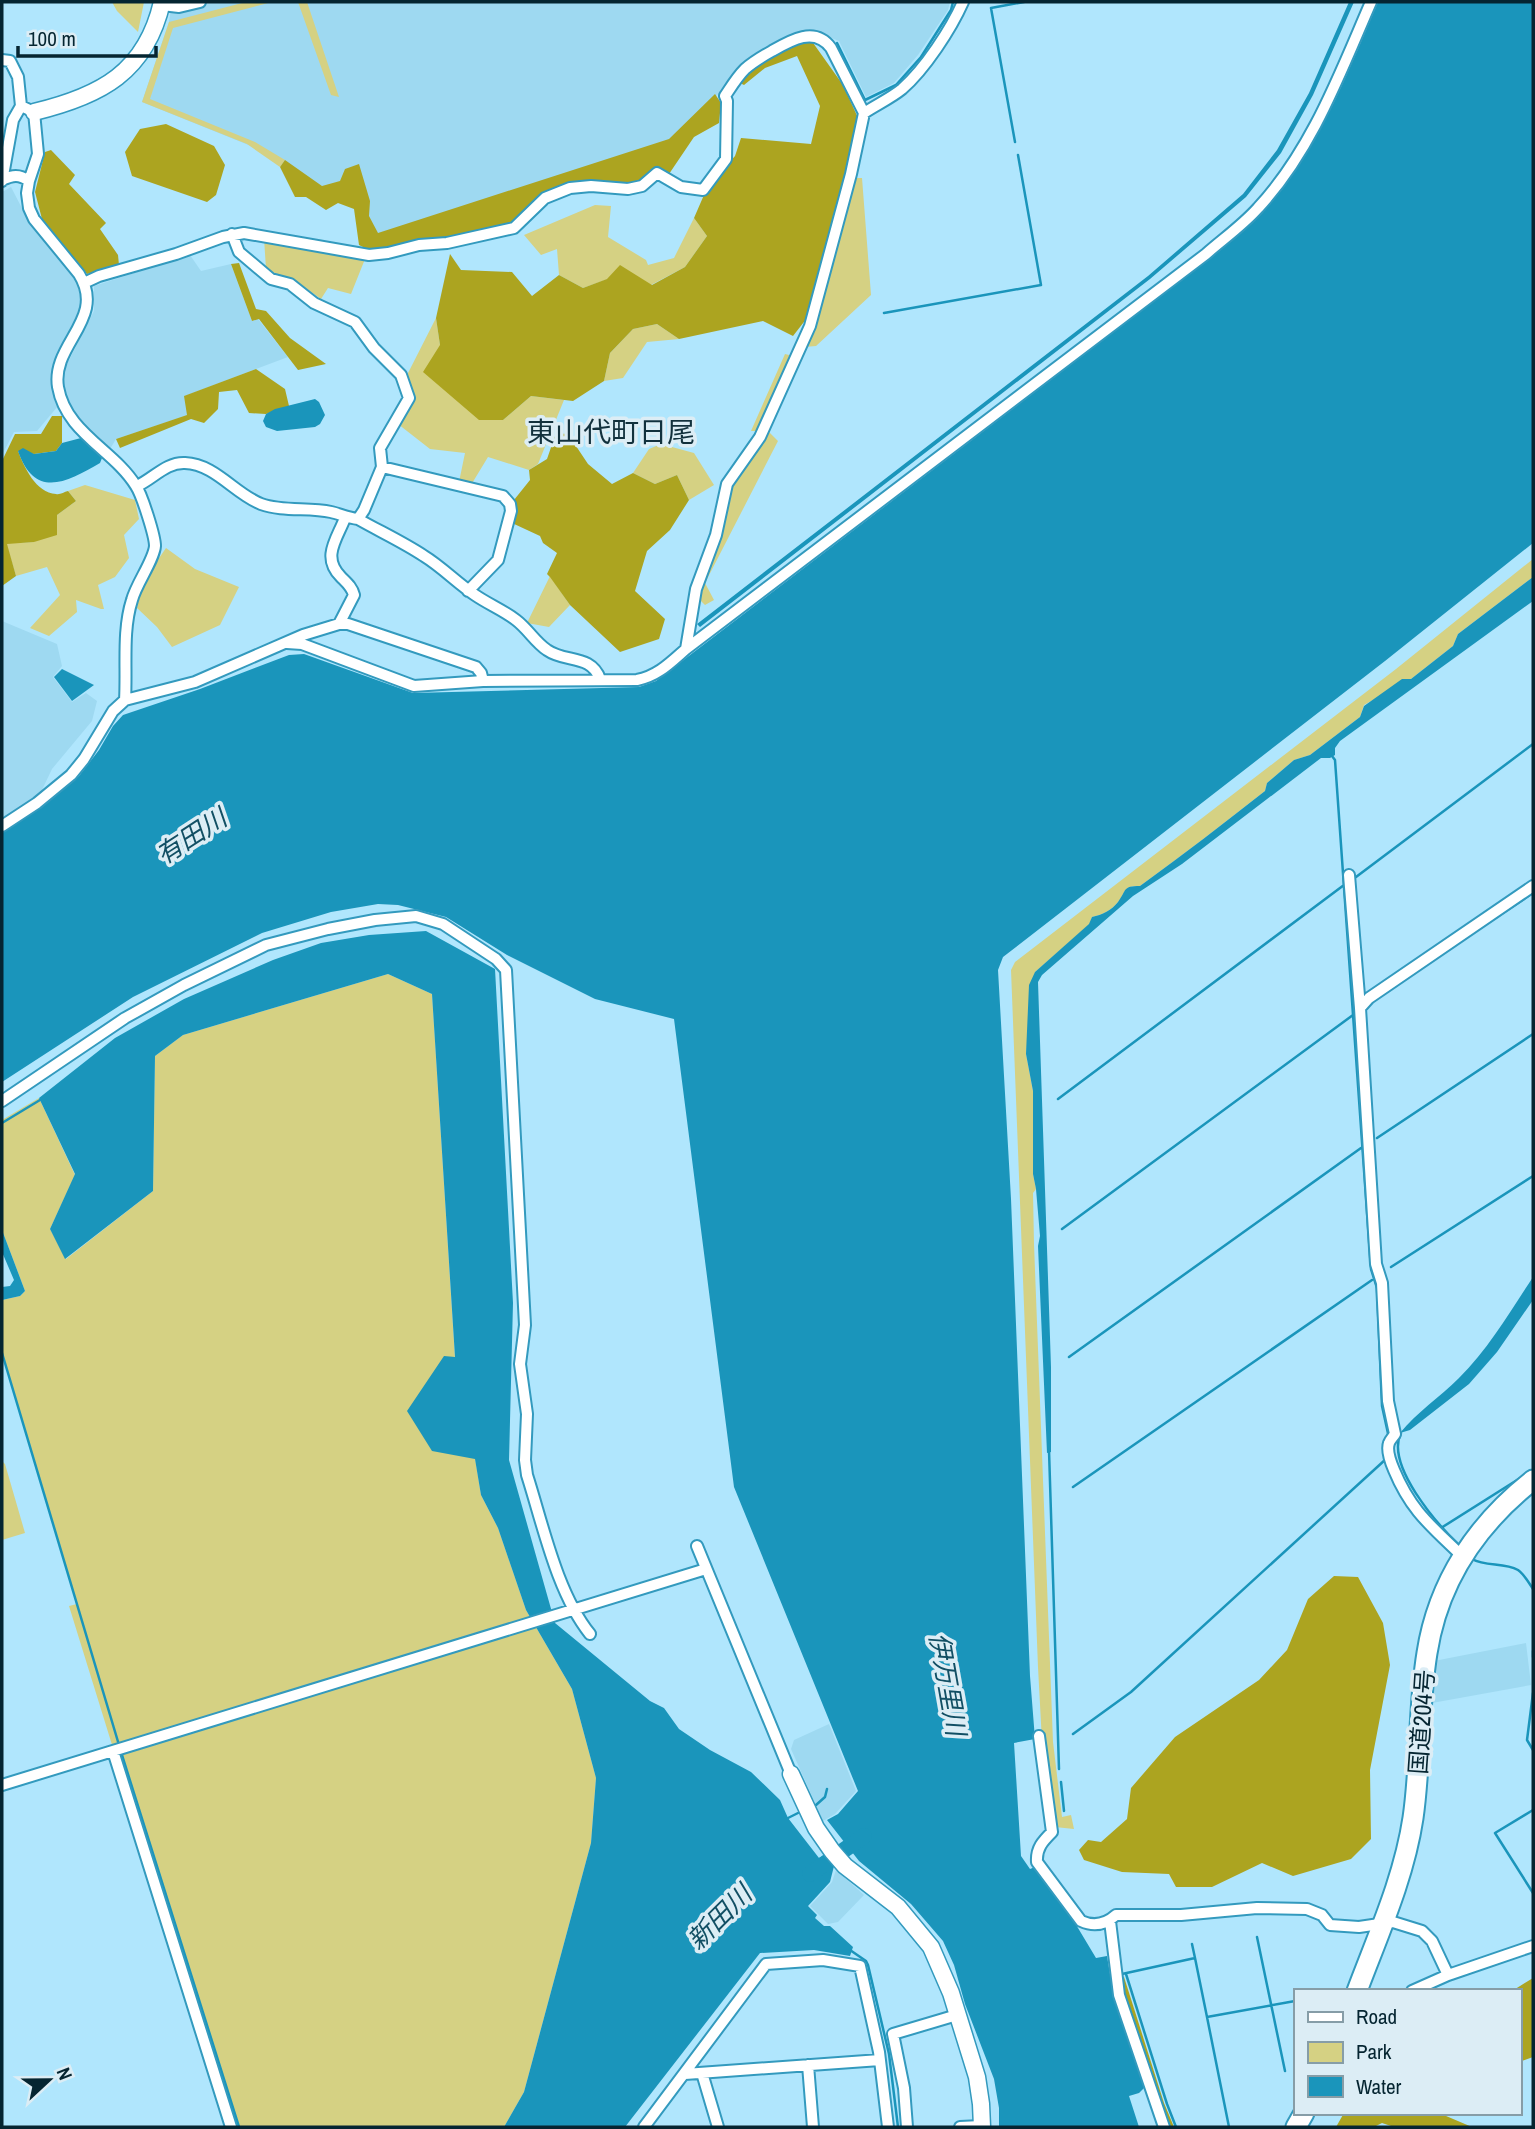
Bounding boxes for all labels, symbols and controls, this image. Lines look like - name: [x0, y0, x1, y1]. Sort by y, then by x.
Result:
- scale bar: [18, 14, 156, 58]
- text: 100 m: [28, 24, 76, 53]
- district label: 東山代町日尾: [527, 413, 695, 451]
- water label: 有田川: [149, 798, 236, 872]
- water label: 伊万里川: [922, 1630, 975, 1741]
- street label: 国道204号: [1401, 1669, 1441, 1775]
- water label: 新田川: [679, 1875, 761, 1957]
- legend: [1294, 1989, 1521, 2115]
- text: Road: [1356, 2002, 1397, 2031]
- text: Park: [1356, 2037, 1392, 2066]
- north arrow: [14, 2045, 84, 2115]
- text: N: [51, 2064, 79, 2084]
- text: Water: [1356, 2072, 1402, 2101]

